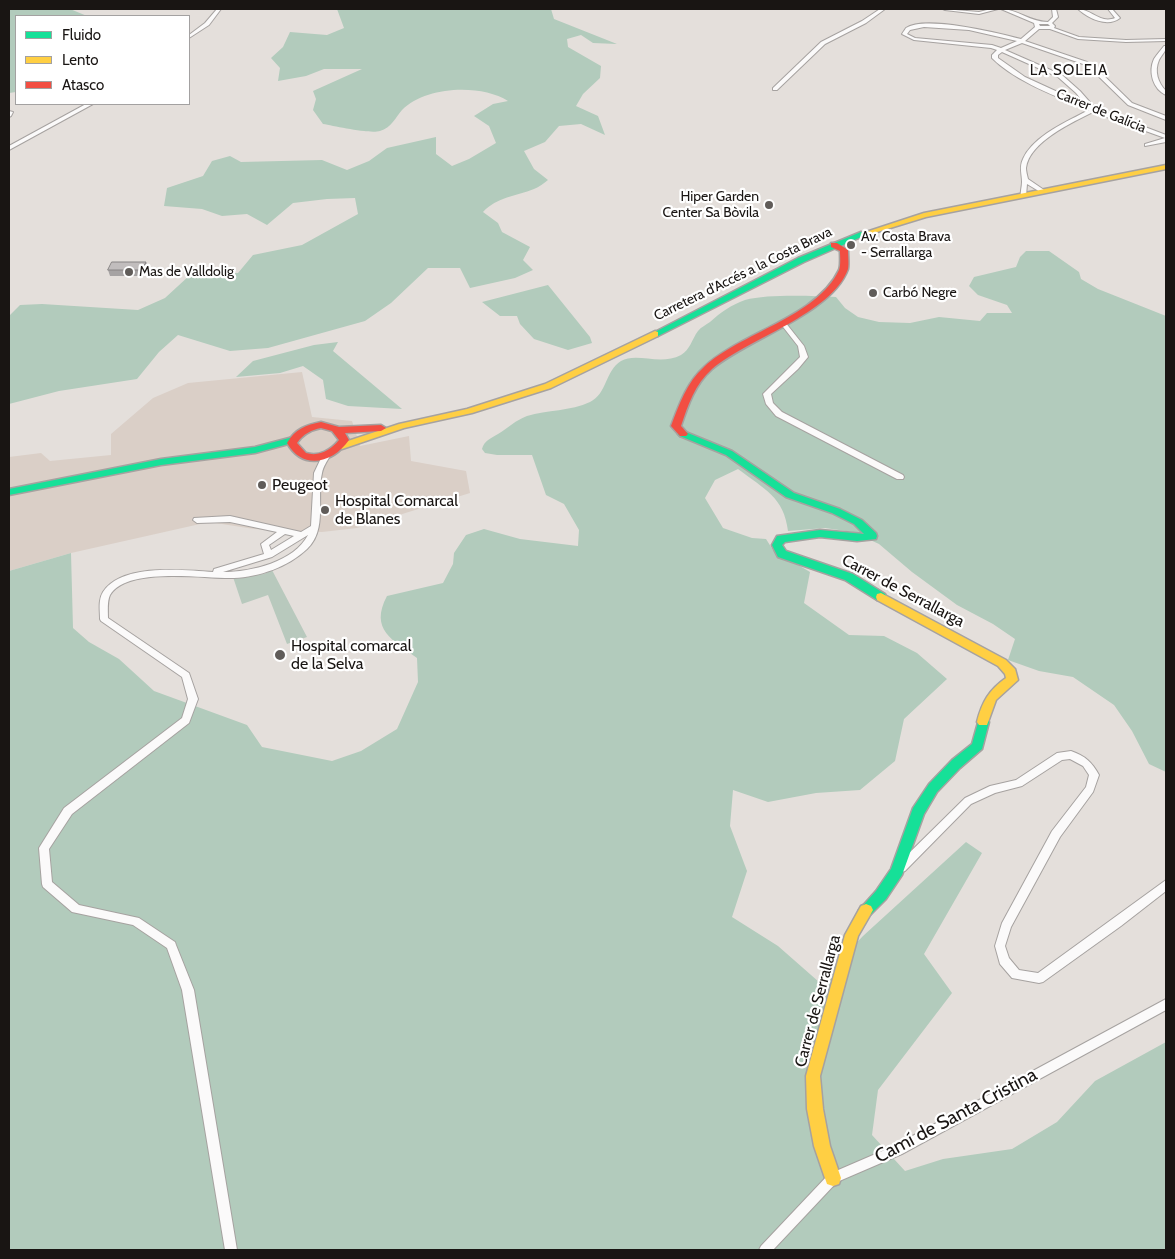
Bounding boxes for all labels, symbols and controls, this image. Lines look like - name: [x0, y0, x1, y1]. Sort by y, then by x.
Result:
- legend: [15, 15, 190, 105]
- text: Fluido: [62, 26, 101, 44]
- text: Lento: [62, 51, 99, 69]
- district label: LA SOLEIA: [1029, 62, 1109, 80]
- text: Atasco: [62, 76, 104, 94]
- street label: Carrer de Galícia: [1054, 85, 1148, 137]
- place label: Hiper Garden Center Sa Bòvila: [662, 189, 759, 222]
- marker: Hiper Garden Center Sa Bòvila: [763, 199, 775, 211]
- street label: Carretera d'Accés a la Costa Brava: [651, 223, 835, 325]
- place label: Av. Costa Brava - Serrallarga: [861, 229, 951, 262]
- marker: Av. Costa Brava - Serrallarga: [845, 239, 857, 251]
- place label: Mas de Valldolig: [139, 264, 234, 280]
- marker: Mas de Valldolig: [123, 266, 135, 278]
- place label: Carbó Negre: [883, 285, 957, 301]
- marker: Carbó Negre: [867, 287, 879, 299]
- place label: Peugeot: [272, 475, 328, 495]
- marker: Peugeot: [256, 479, 268, 491]
- place label: Hospital Comarcal de Blanes: [335, 491, 458, 529]
- marker: Hospital Comarcal de Blanes: [319, 504, 331, 516]
- street label: Carrer de Serrallarga: [838, 551, 968, 631]
- place label: Hospital comarcal de la Selva: [291, 636, 411, 674]
- marker: Hospital comarcal de la Selva: [273, 648, 287, 662]
- street label: Carrer de Serrallarga: [791, 933, 845, 1069]
- street label: Camí de Santa Cristina: [871, 1064, 1041, 1168]

